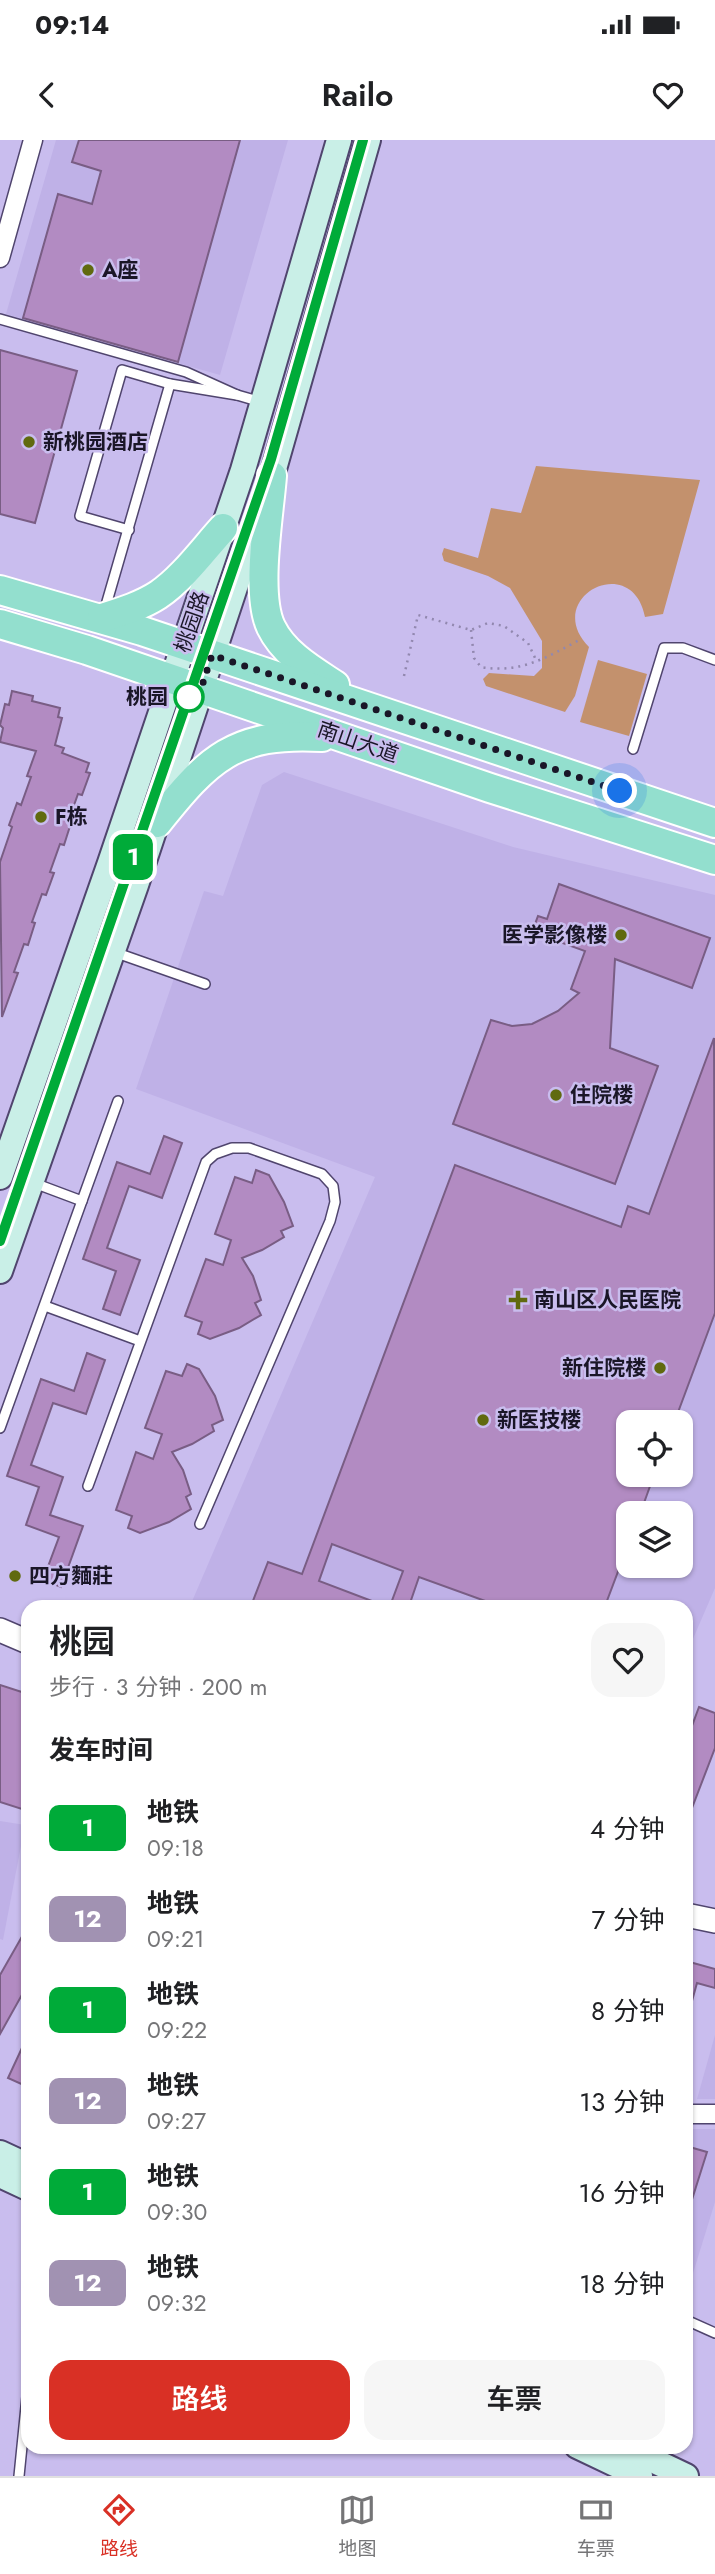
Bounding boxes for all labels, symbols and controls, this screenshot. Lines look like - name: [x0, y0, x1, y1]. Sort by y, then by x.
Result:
- text: 09:14: [35, 6, 109, 44]
- text: Railo: [322, 72, 393, 118]
- icon: back: [28, 76, 66, 114]
- icon: heart: [649, 76, 687, 114]
- place label: A座: [101, 255, 138, 285]
- marker: A座: [80, 262, 96, 278]
- place label: 新桃园酒店: [43, 427, 148, 457]
- marker: 新桃园酒店: [21, 434, 37, 450]
- street label: 桃园路: [168, 587, 216, 657]
- place label: 桃园: [126, 682, 168, 712]
- marker: 桃园: [174, 682, 204, 712]
- street label: 南山大道: [313, 714, 403, 770]
- your location: [602, 773, 637, 808]
- place label: F栋: [55, 802, 88, 832]
- marker: F栋: [33, 809, 49, 825]
- line badge: 1: [110, 834, 156, 880]
- text: 1: [127, 839, 139, 874]
- place label: 医学影像楼: [502, 920, 607, 950]
- marker: 医学影像楼: [613, 927, 629, 943]
- place label: 住院楼: [570, 1080, 633, 1110]
- marker: 住院楼: [548, 1087, 564, 1103]
- place label: 南山区人民医院: [534, 1285, 681, 1315]
- marker: 南山区人民医院: [508, 1290, 528, 1310]
- place label: 新住院楼: [562, 1353, 646, 1383]
- marker: 新住院楼: [652, 1360, 668, 1376]
- place label: 新医技楼: [497, 1405, 581, 1435]
- map controls: [616, 1410, 693, 1578]
- button: locate: [616, 1410, 693, 1487]
- marker: 新医技楼: [475, 1412, 491, 1428]
- button: layers: [616, 1501, 693, 1578]
- place label: 四方麵莊: [29, 1561, 113, 1591]
- marker: 四方麵莊: [7, 1568, 23, 1584]
- text: 桃园: [49, 1618, 115, 1665]
- button: heart: [591, 1623, 665, 1697]
- text: 步行 · 3 分钟 · 200 m: [49, 1670, 267, 1704]
- text: 发车时间: [49, 1731, 153, 1769]
- text: 地铁: [147, 1793, 199, 1831]
- text: 1: [81, 1810, 94, 1845]
- text: 4 分钟: [590, 1810, 665, 1848]
- text: 09:18: [147, 1831, 204, 1865]
- text: 地铁: [147, 1884, 199, 1922]
- text: 12: [74, 1901, 101, 1936]
- text: 7 分钟: [592, 1901, 665, 1939]
- text: 09:21: [147, 1922, 204, 1956]
- text: 地铁: [147, 1975, 199, 2013]
- text: 1: [81, 1992, 94, 2027]
- text: 8 分钟: [591, 1992, 665, 2030]
- text: 09:22: [147, 2013, 207, 2047]
- text: 地铁: [147, 2066, 199, 2104]
- text: 12: [74, 2083, 101, 2118]
- text: 13 分钟: [579, 2083, 665, 2121]
- text: 09:27: [147, 2104, 206, 2138]
- text: 地铁: [147, 2157, 199, 2195]
- text: 1: [81, 2174, 94, 2209]
- text: 16 分钟: [579, 2174, 665, 2212]
- text: 09:30: [147, 2195, 207, 2229]
- text: 地铁: [147, 2248, 199, 2286]
- text: 12: [74, 2265, 101, 2300]
- text: 18 分钟: [579, 2265, 665, 2303]
- text: 09:32: [147, 2286, 207, 2320]
- button: 路线: [49, 2360, 350, 2440]
- button: 车票: [364, 2360, 665, 2440]
- tab: 路线: [100, 2491, 138, 2562]
- tab: 地图: [338, 2491, 377, 2562]
- tab: 车票: [577, 2491, 615, 2562]

